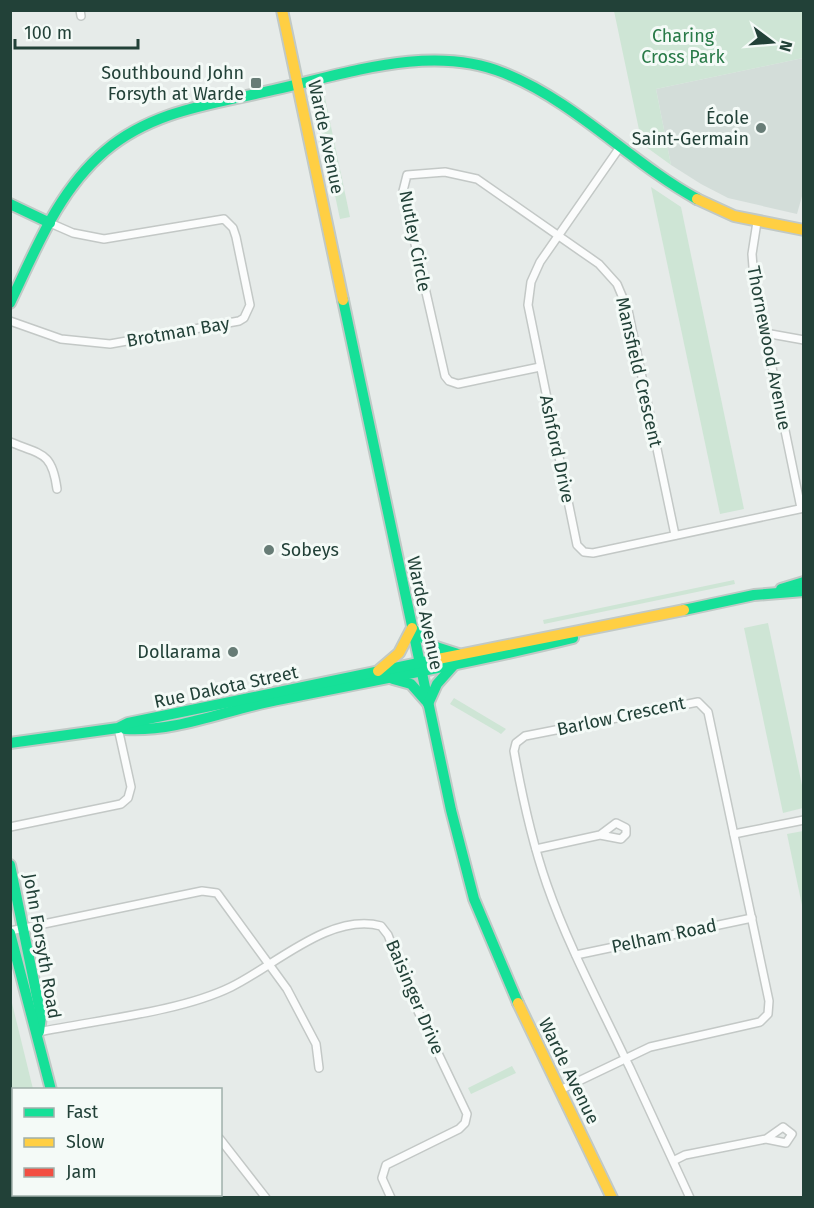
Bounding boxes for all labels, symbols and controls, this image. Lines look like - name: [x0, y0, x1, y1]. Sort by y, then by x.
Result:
- scale bar: [15, 12, 138, 50]
- north arrow: [742, 12, 802, 72]
- text: 100 m: [24, 22, 72, 44]
- park label: Charing Cross Park: [641, 25, 726, 68]
- text: N: [775, 38, 797, 54]
- place label: Southbound John Forsyth at Warde: [101, 62, 244, 105]
- marker: Southbound John Forsyth at Warde: [249, 76, 263, 90]
- street label: Warde Avenue: [303, 78, 349, 196]
- place label: École Saint-Germain: [632, 106, 749, 150]
- marker: École Saint-Germain: [754, 121, 768, 135]
- street label: Nutley Circle: [394, 188, 436, 294]
- street label: Thornewood Avenue: [742, 264, 796, 432]
- street label: Mansfield Crescent: [611, 295, 667, 450]
- street label: Brotman Bay: [125, 312, 231, 352]
- street label: Ashford Drive: [535, 393, 579, 505]
- place label: Sobeys: [281, 539, 339, 561]
- marker: Sobeys: [262, 543, 276, 557]
- street label: Warde Avenue: [402, 554, 448, 672]
- place label: Dollarama: [137, 641, 221, 663]
- marker: Dollarama: [226, 645, 240, 659]
- street label: Rue Dakota Street: [152, 661, 300, 713]
- street label: Barlow Crescent: [555, 692, 688, 740]
- street label: John Forsyth Road: [18, 871, 66, 1021]
- street label: Pelham Road: [609, 914, 719, 958]
- street label: Baisinger Drive: [381, 936, 449, 1058]
- street label: Warde Avenue: [534, 1014, 604, 1128]
- legend: [12, 1088, 222, 1196]
- text: Fast: [66, 1101, 99, 1123]
- text: Slow: [66, 1131, 105, 1153]
- text: Jam: [66, 1161, 97, 1183]

